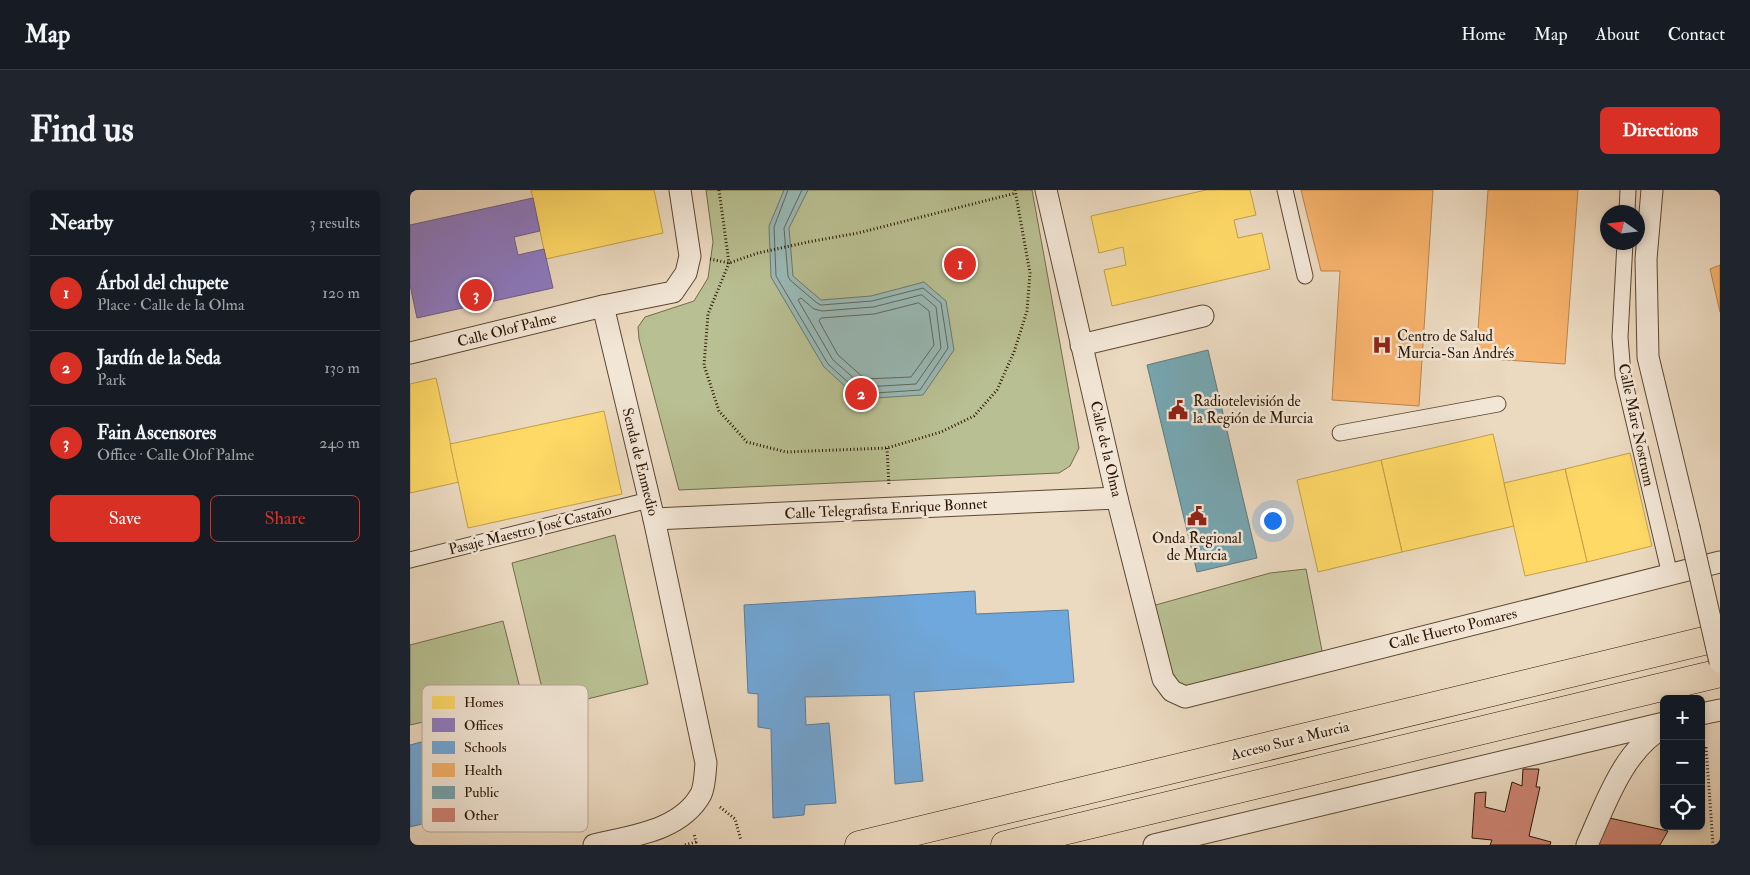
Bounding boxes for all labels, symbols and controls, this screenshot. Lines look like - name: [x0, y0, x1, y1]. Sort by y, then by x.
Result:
- text: Map: [25, 19, 70, 50]
- text: Home: [1461, 23, 1506, 46]
- text: Map: [1534, 23, 1568, 46]
- text: About: [1596, 23, 1640, 46]
- text: Contact: [1668, 23, 1725, 46]
- button: Directions: [1600, 107, 1720, 154]
- text: Find us: [30, 108, 134, 152]
- north arrow: [1600, 205, 1645, 250]
- text: Nearby: [50, 209, 113, 236]
- text: 3 results: [309, 213, 360, 233]
- pin: 1: [944, 245, 976, 283]
- text: Árbol del chupete: [97, 271, 229, 295]
- pin: 3: [460, 276, 492, 314]
- text: 1: [63, 283, 69, 303]
- text: 120 m: [322, 283, 360, 303]
- text: Place · Calle de la Olma: [97, 295, 244, 315]
- street label: Calle Olof Palme: [455, 308, 559, 352]
- place label: Centro de Salud Murcia-San Andrés: [1397, 327, 1514, 363]
- hospital icon: Centro de Salud Murcia-San Andrés: [1371, 334, 1393, 356]
- text: Jardín de la Seda: [97, 346, 221, 370]
- text: 2: [62, 358, 70, 378]
- text: 130 m: [324, 358, 360, 378]
- street label: Calle Mare Nostrum: [1614, 362, 1658, 488]
- text: Park: [97, 370, 126, 390]
- pin: 2: [845, 375, 877, 413]
- place label: Radiotelevisión de la Región de Murcia: [1193, 392, 1314, 428]
- street label: Calle de la Olma: [1086, 399, 1126, 500]
- public building icon: Radiotelevisión de la Región de Murcia: [1167, 399, 1189, 421]
- street label: Senda de Enmedio: [617, 406, 663, 518]
- text: Fain Ascensores: [97, 421, 216, 445]
- text: 3: [63, 433, 69, 453]
- text: 240 m: [319, 433, 360, 453]
- text: Office · Calle Olof Palme: [97, 445, 254, 465]
- street label: Calle Telegrafista Enrique Bonnet: [784, 494, 988, 524]
- button: Save: [50, 495, 200, 542]
- button: Share: [210, 495, 360, 542]
- street label: Pasaje Maestro José Castaño: [447, 501, 614, 560]
- public building icon: Onda Regional de Murcia: [1186, 505, 1208, 527]
- your location: [1260, 508, 1286, 534]
- place label: Onda Regional de Murcia: [1152, 529, 1242, 565]
- street label: Calle Huerto Pomares: [1387, 604, 1519, 654]
- legend: [422, 685, 588, 832]
- text: Homes: [464, 694, 504, 711]
- map controls: [1660, 695, 1705, 830]
- button: +: [1660, 695, 1705, 740]
- text: Offices: [464, 717, 503, 734]
- street label: Acceso Sur a Murcia: [1228, 717, 1352, 765]
- text: Schools: [464, 739, 507, 756]
- button: −: [1660, 740, 1705, 785]
- text: Health: [464, 762, 503, 779]
- text: Public: [464, 784, 499, 801]
- button: locate: [1660, 785, 1705, 830]
- text: Other: [464, 807, 499, 824]

